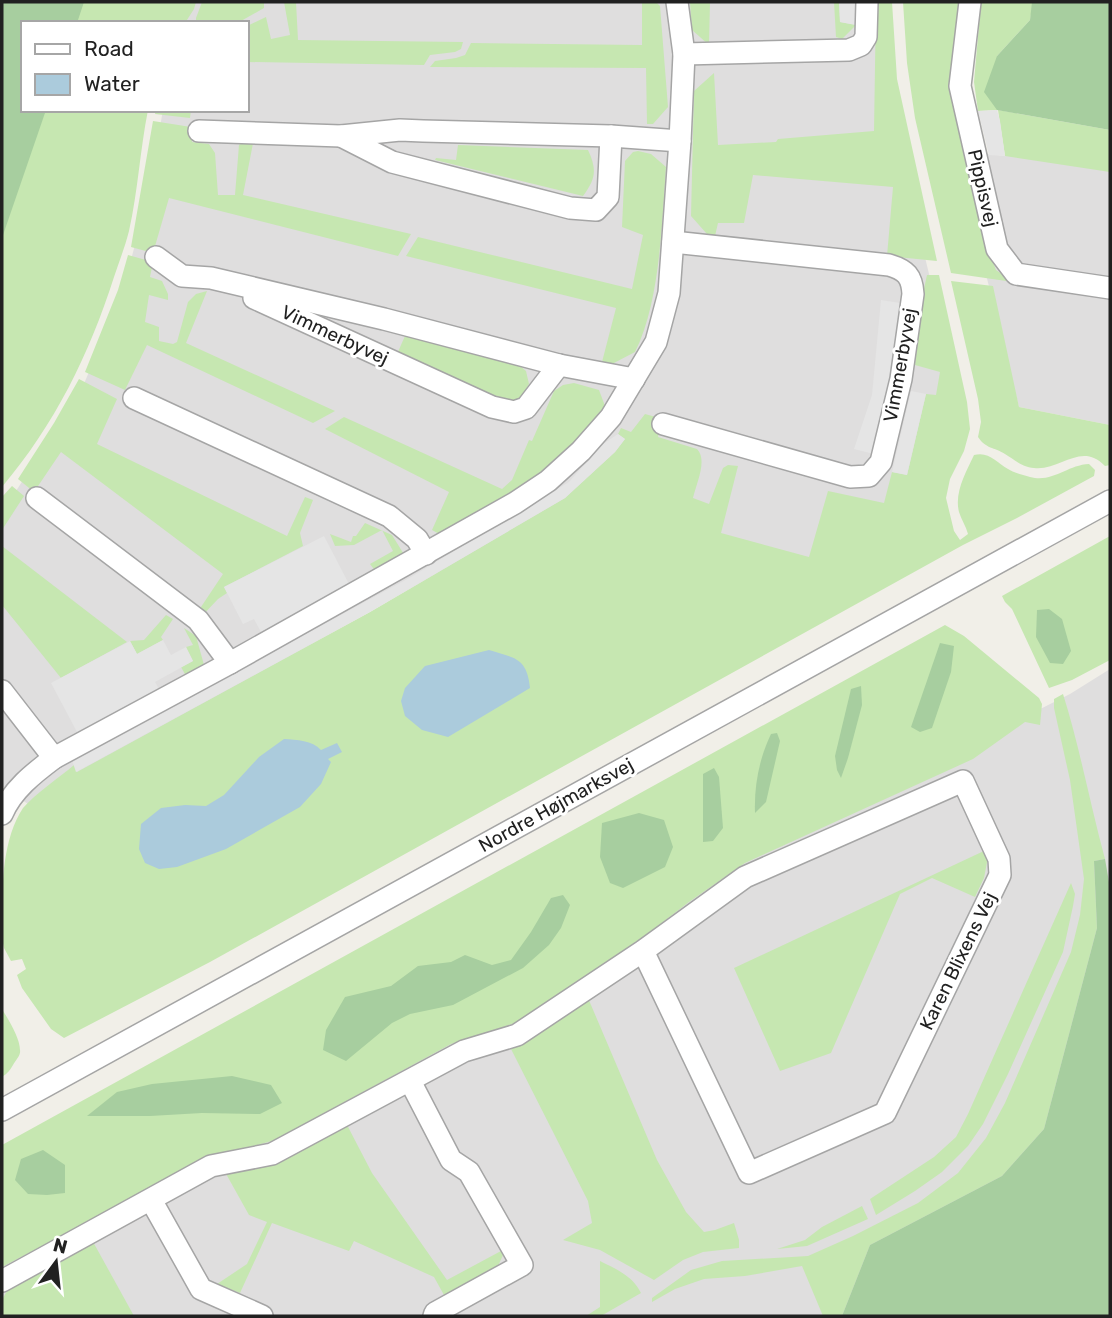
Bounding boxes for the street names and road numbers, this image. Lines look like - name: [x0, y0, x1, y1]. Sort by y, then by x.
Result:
- street label: Pippisvej: [963, 147, 1003, 229]
- street label: Vimmerbyvej: [278, 300, 392, 370]
- street label: Vimmerbyvej: [879, 306, 921, 424]
- street label: Nordre Højmarksvej: [475, 753, 637, 857]
- street label: Karen Blixens Vej: [915, 888, 1001, 1034]

